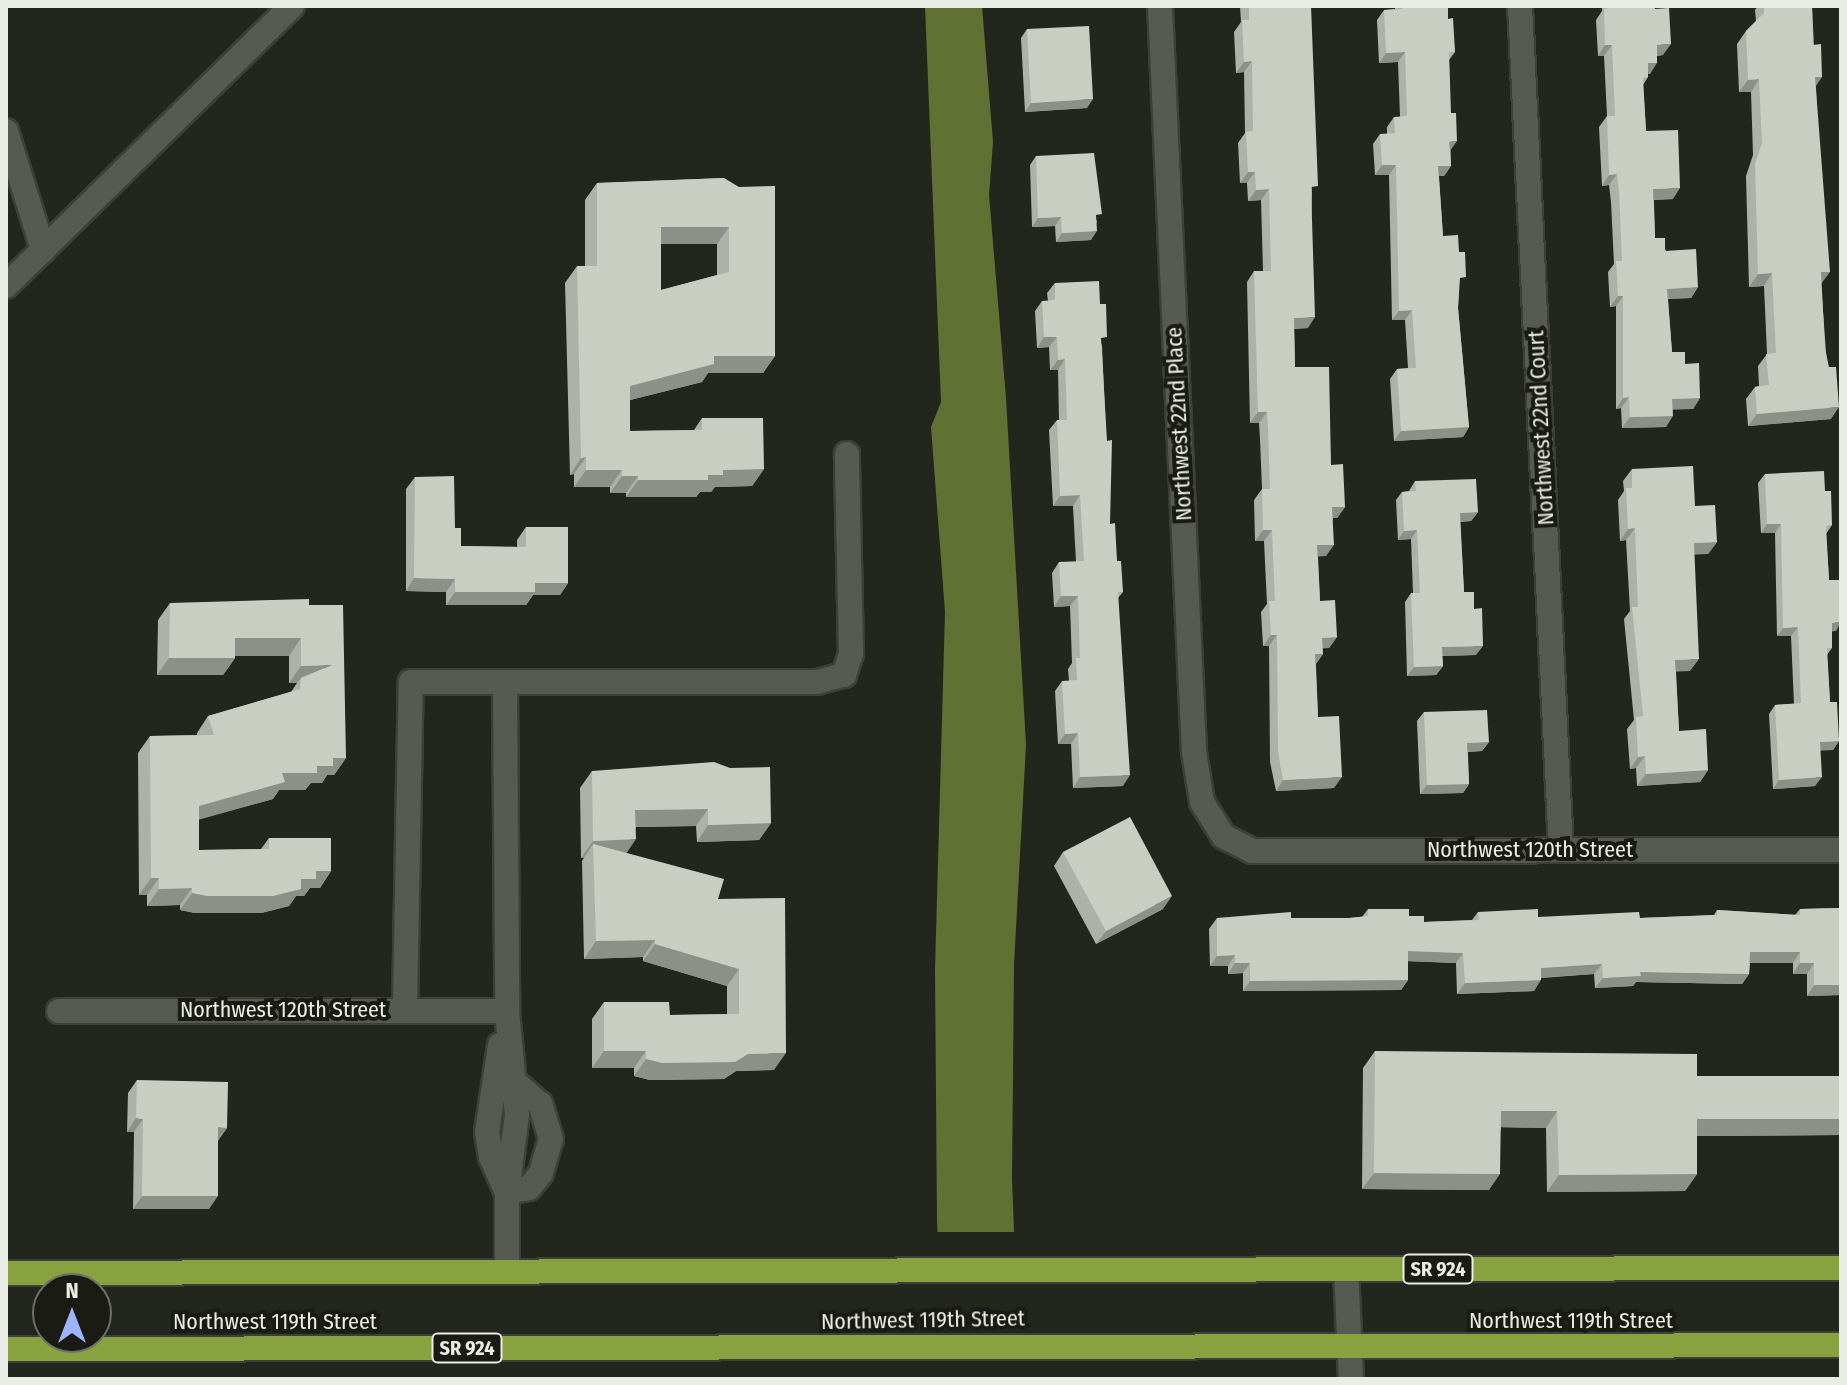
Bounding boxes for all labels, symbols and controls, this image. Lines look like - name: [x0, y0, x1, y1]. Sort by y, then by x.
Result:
- street label: Northwest 22nd Place: [1161, 326, 1197, 522]
- street label: Northwest 22nd Court: [1523, 330, 1559, 526]
- street label: Northwest 120th Street: [1427, 837, 1633, 863]
- street label: Northwest 120th Street: [180, 997, 386, 1023]
- road number: SR 924: [1402, 1253, 1474, 1285]
- north arrow: [32, 1273, 112, 1353]
- text: N: [65, 1277, 79, 1304]
- street label: Northwest 119th Street: [821, 1305, 1025, 1335]
- street label: Northwest 119th Street: [1469, 1308, 1673, 1334]
- street label: Northwest 119th Street: [173, 1309, 377, 1335]
- road number: SR 924: [431, 1332, 503, 1364]

